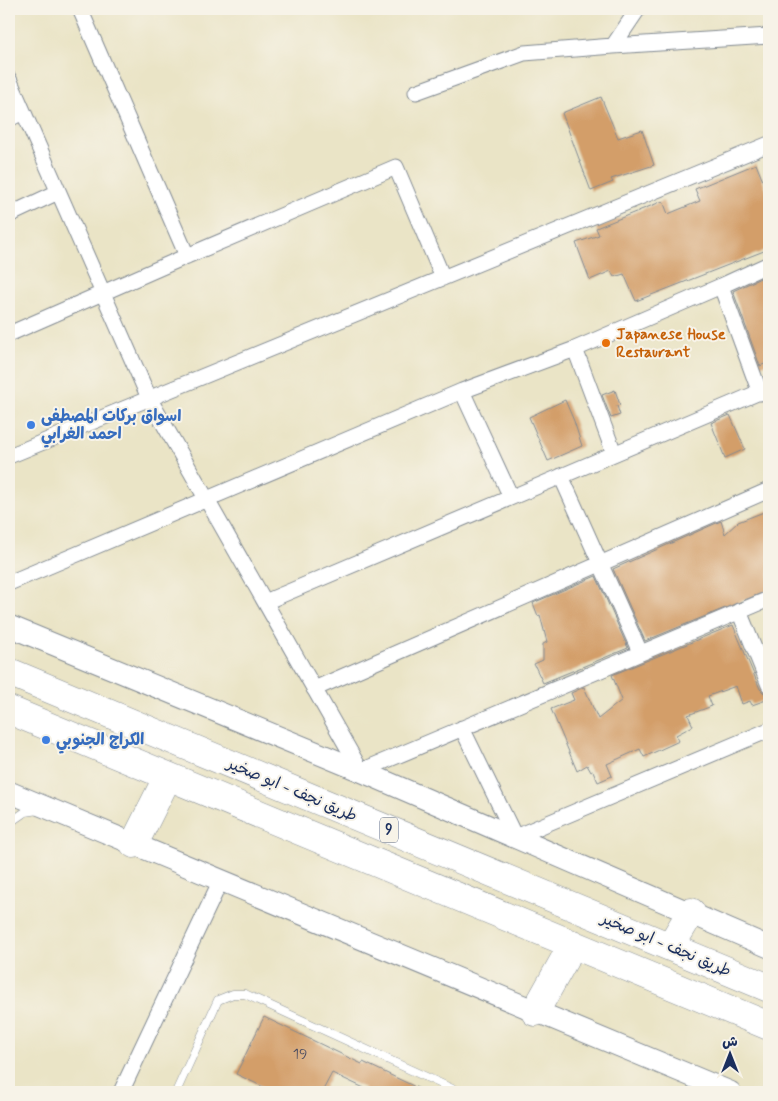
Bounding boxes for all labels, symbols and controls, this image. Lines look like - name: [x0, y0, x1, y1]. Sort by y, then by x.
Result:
- place label: Japanese House Restaurant: [616, 324, 726, 363]
- marker: Japanese House Restaurant: [600, 337, 612, 349]
- place label: اسواق بركات المصطفى احمد الغرابي: [41, 406, 181, 448]
- marker: اسواق بركات المصطفى احمد الغرابي: [25, 419, 37, 431]
- place label: الكراج الجنوبي: [56, 730, 144, 754]
- marker: الكراج الجنوبي: [40, 734, 52, 746]
- street label: طريق نجف - ابو صخير: [222, 752, 360, 827]
- road number: 9: [380, 818, 398, 842]
- street label: طريق نجف - ابو صخير: [596, 907, 734, 982]
- north arrow: [706, 1028, 756, 1078]
- text: ش: [722, 1033, 738, 1051]
- house number: 19: [293, 1045, 307, 1063]

